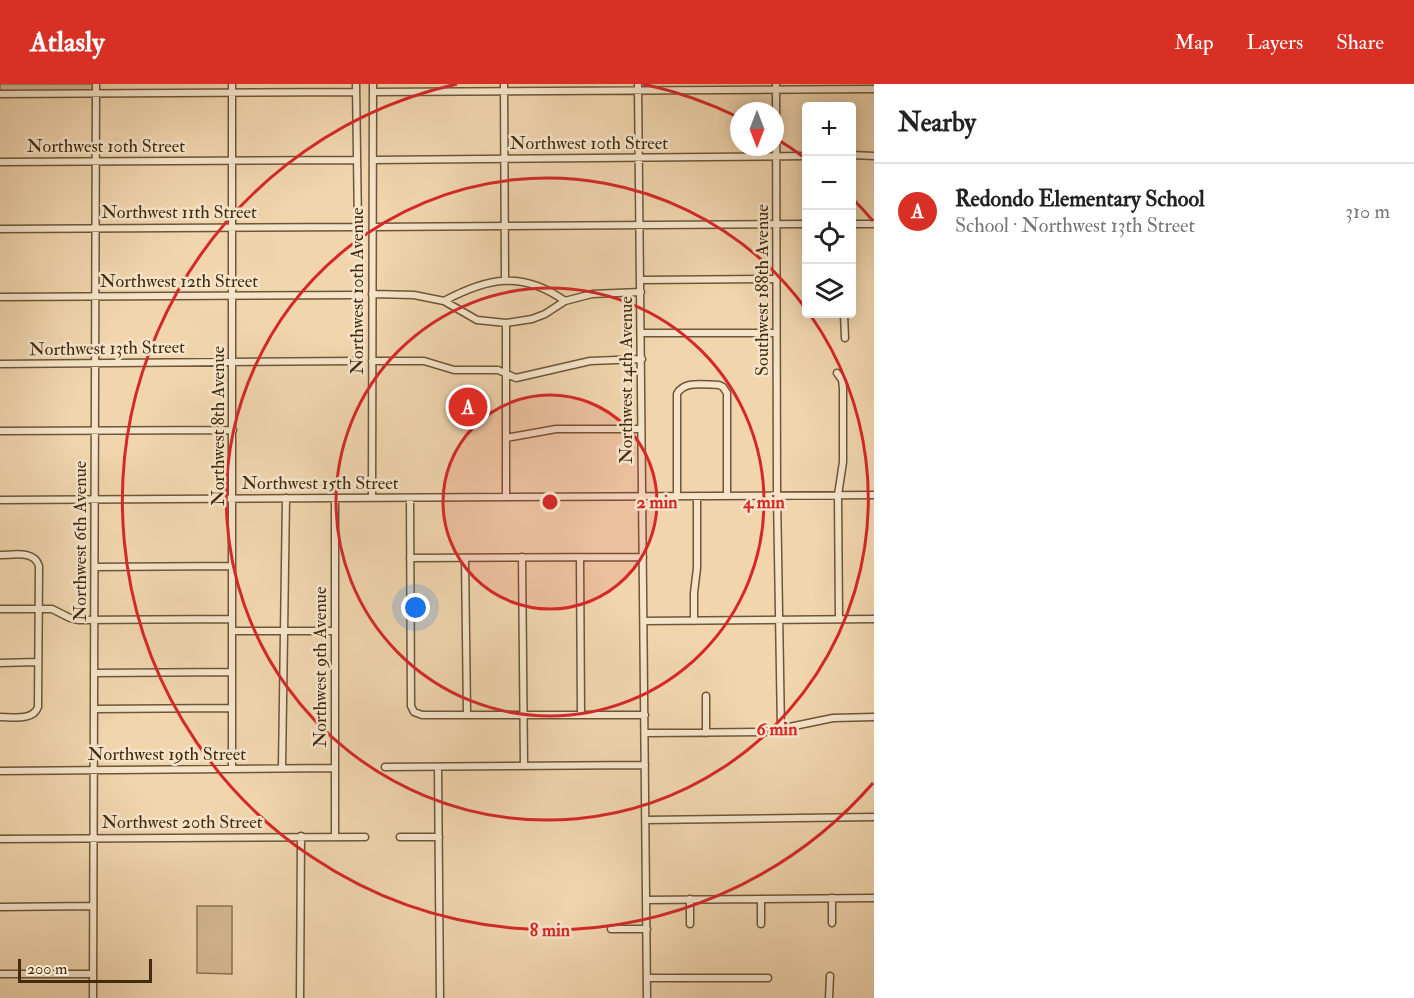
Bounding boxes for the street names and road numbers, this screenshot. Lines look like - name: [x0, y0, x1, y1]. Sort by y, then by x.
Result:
- street label: Northwest 10th Street: [510, 132, 668, 155]
- street label: Northwest 10th Street: [27, 135, 185, 158]
- street label: Northwest 11th Street: [101, 201, 257, 224]
- street label: Southwest 188th Avenue: [751, 204, 774, 376]
- street label: Northwest 10th Avenue: [346, 207, 369, 375]
- street label: Northwest 12th Street: [100, 270, 258, 293]
- street label: Northwest 14th Avenue: [615, 296, 638, 464]
- street label: Northwest 13th Street: [29, 336, 185, 361]
- street label: Northwest 8th Avenue: [207, 346, 230, 506]
- street label: Northwest 6th Avenue: [69, 460, 92, 621]
- street label: Northwest 15th Street: [241, 472, 399, 495]
- street label: Northwest 9th Avenue: [309, 586, 332, 747]
- street label: Northwest 19th Street: [88, 743, 246, 766]
- street label: Northwest 20th Street: [101, 811, 263, 834]

